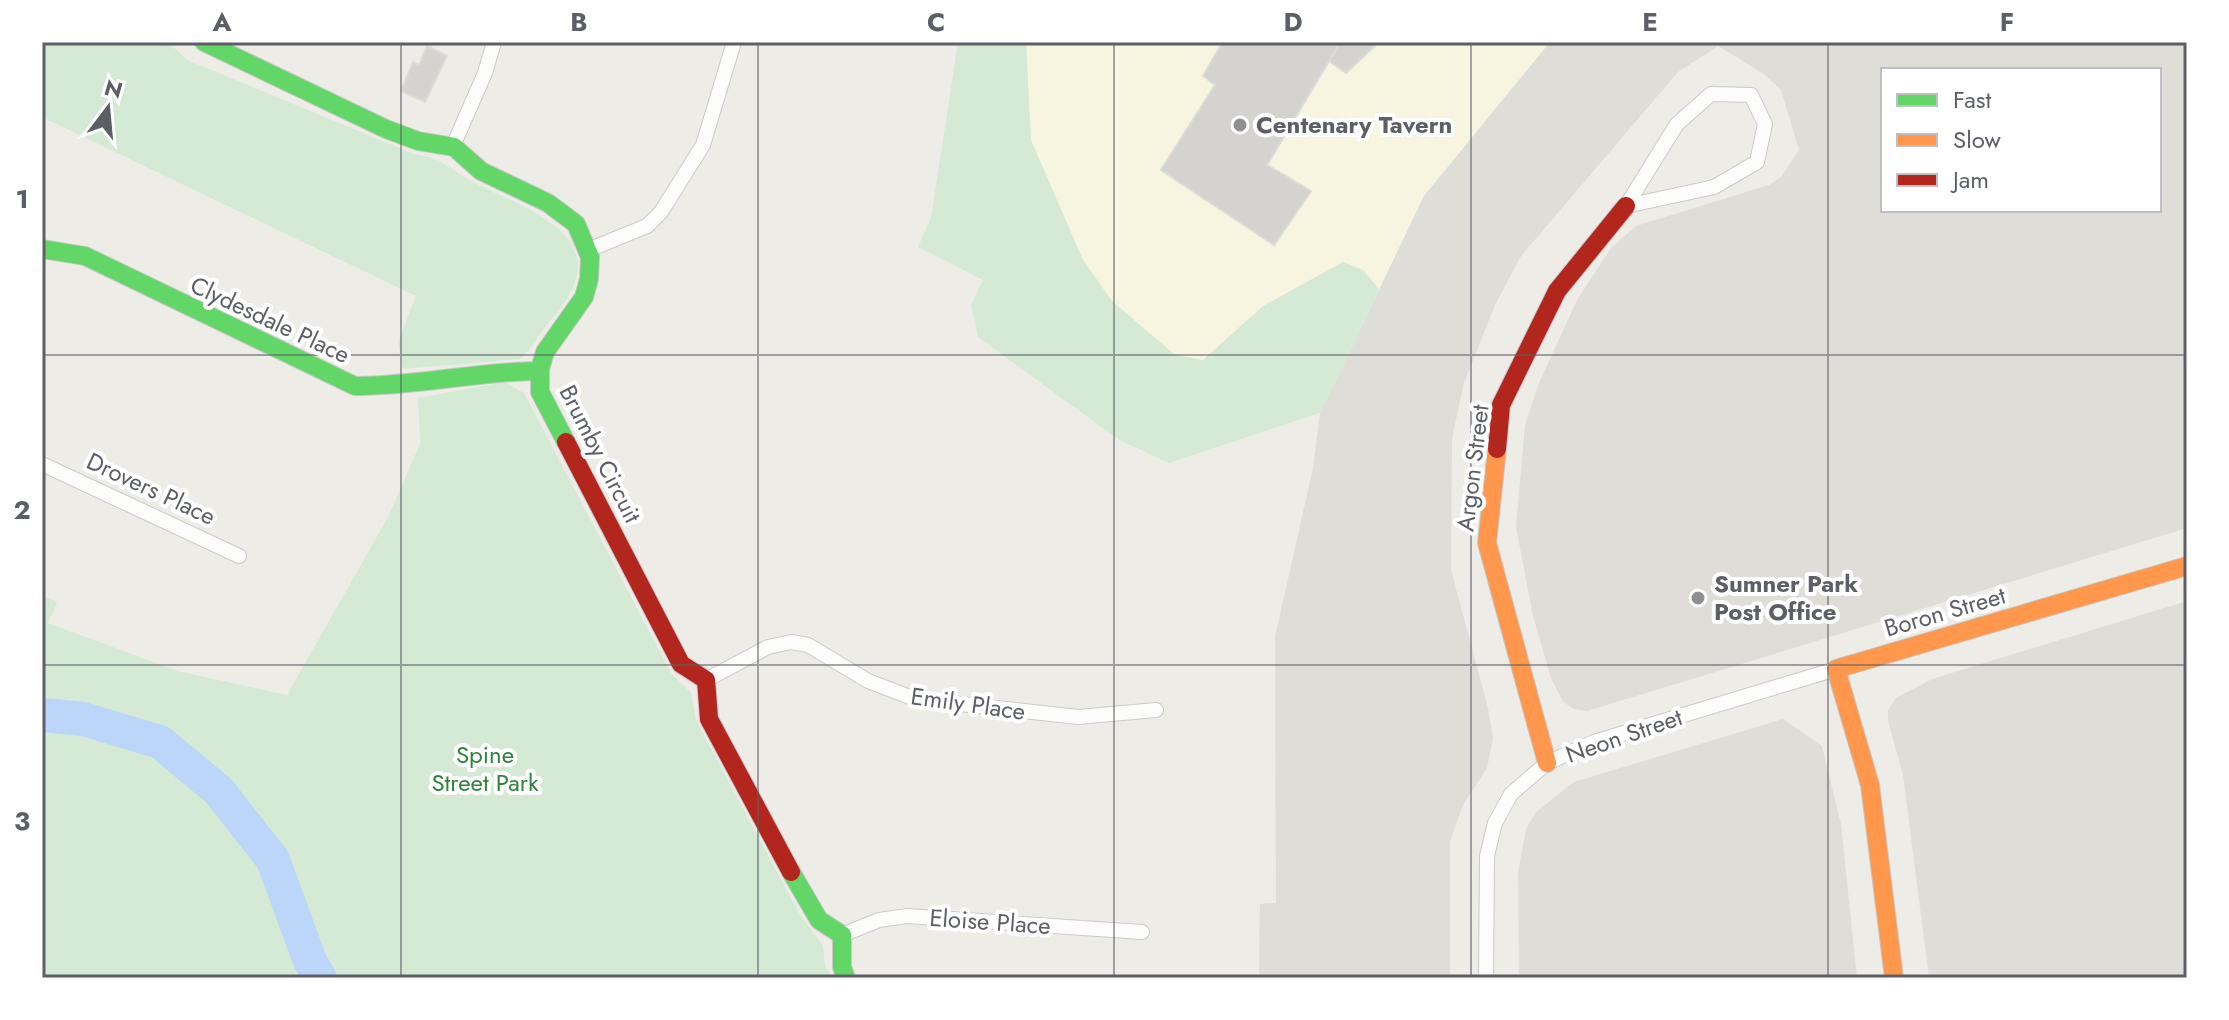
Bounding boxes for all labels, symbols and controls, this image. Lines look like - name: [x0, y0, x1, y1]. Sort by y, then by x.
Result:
- text: A: [211, 3, 232, 41]
- text: B: [570, 3, 588, 41]
- text: C: [927, 3, 945, 41]
- text: D: [1283, 3, 1303, 41]
- text: E: [1642, 3, 1658, 41]
- text: F: [2000, 3, 2014, 41]
- north arrow: [68, 68, 148, 148]
- legend: [1881, 68, 2161, 212]
- text: N: [101, 71, 126, 107]
- text: Fast: [1953, 82, 1991, 117]
- place label: Centenary Tavern: [1256, 107, 1452, 142]
- marker: Centenary Tavern: [1231, 116, 1249, 134]
- text: Slow: [1953, 122, 2001, 157]
- text: Jam: [1950, 162, 1989, 197]
- text: 1: [15, 180, 29, 218]
- street label: Clydesdale Place: [185, 267, 356, 372]
- street label: Brumby Circuit: [551, 379, 650, 529]
- street label: Argon Street: [1447, 402, 1498, 533]
- street label: Drovers Place: [81, 443, 221, 534]
- text: 2: [13, 491, 31, 529]
- place label: Sumner Park Post Office: [1714, 566, 1858, 629]
- street label: Boron Street: [1880, 577, 2010, 646]
- marker: Sumner Park Post Office: [1689, 589, 1707, 607]
- street label: Emily Place: [908, 678, 1028, 729]
- street label: Neon Street: [1561, 699, 1687, 772]
- park label: Spine Street Park: [431, 737, 539, 800]
- text: 3: [14, 802, 30, 840]
- street label: Eloise Place: [928, 900, 1052, 943]

